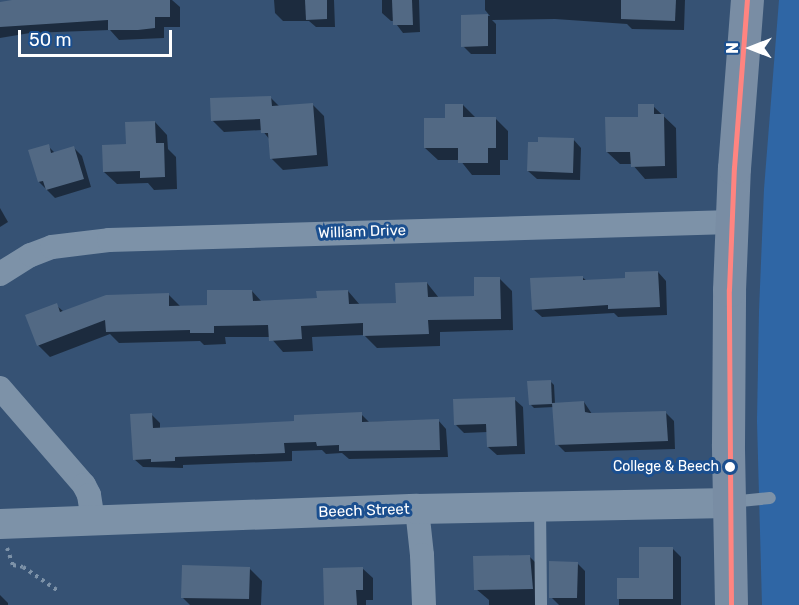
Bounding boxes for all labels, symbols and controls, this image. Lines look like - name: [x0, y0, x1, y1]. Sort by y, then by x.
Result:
- scale bar: [21, 18, 176, 56]
- north arrow: [721, 18, 781, 78]
- text: 50 m: [29, 29, 72, 51]
- text: N: [723, 42, 742, 54]
- street label: William Drive: [318, 221, 406, 243]
- place label: College & Beech: [613, 459, 719, 475]
- marker: College & Beech: [724, 461, 736, 473]
- street label: Beech Street: [318, 500, 410, 522]

